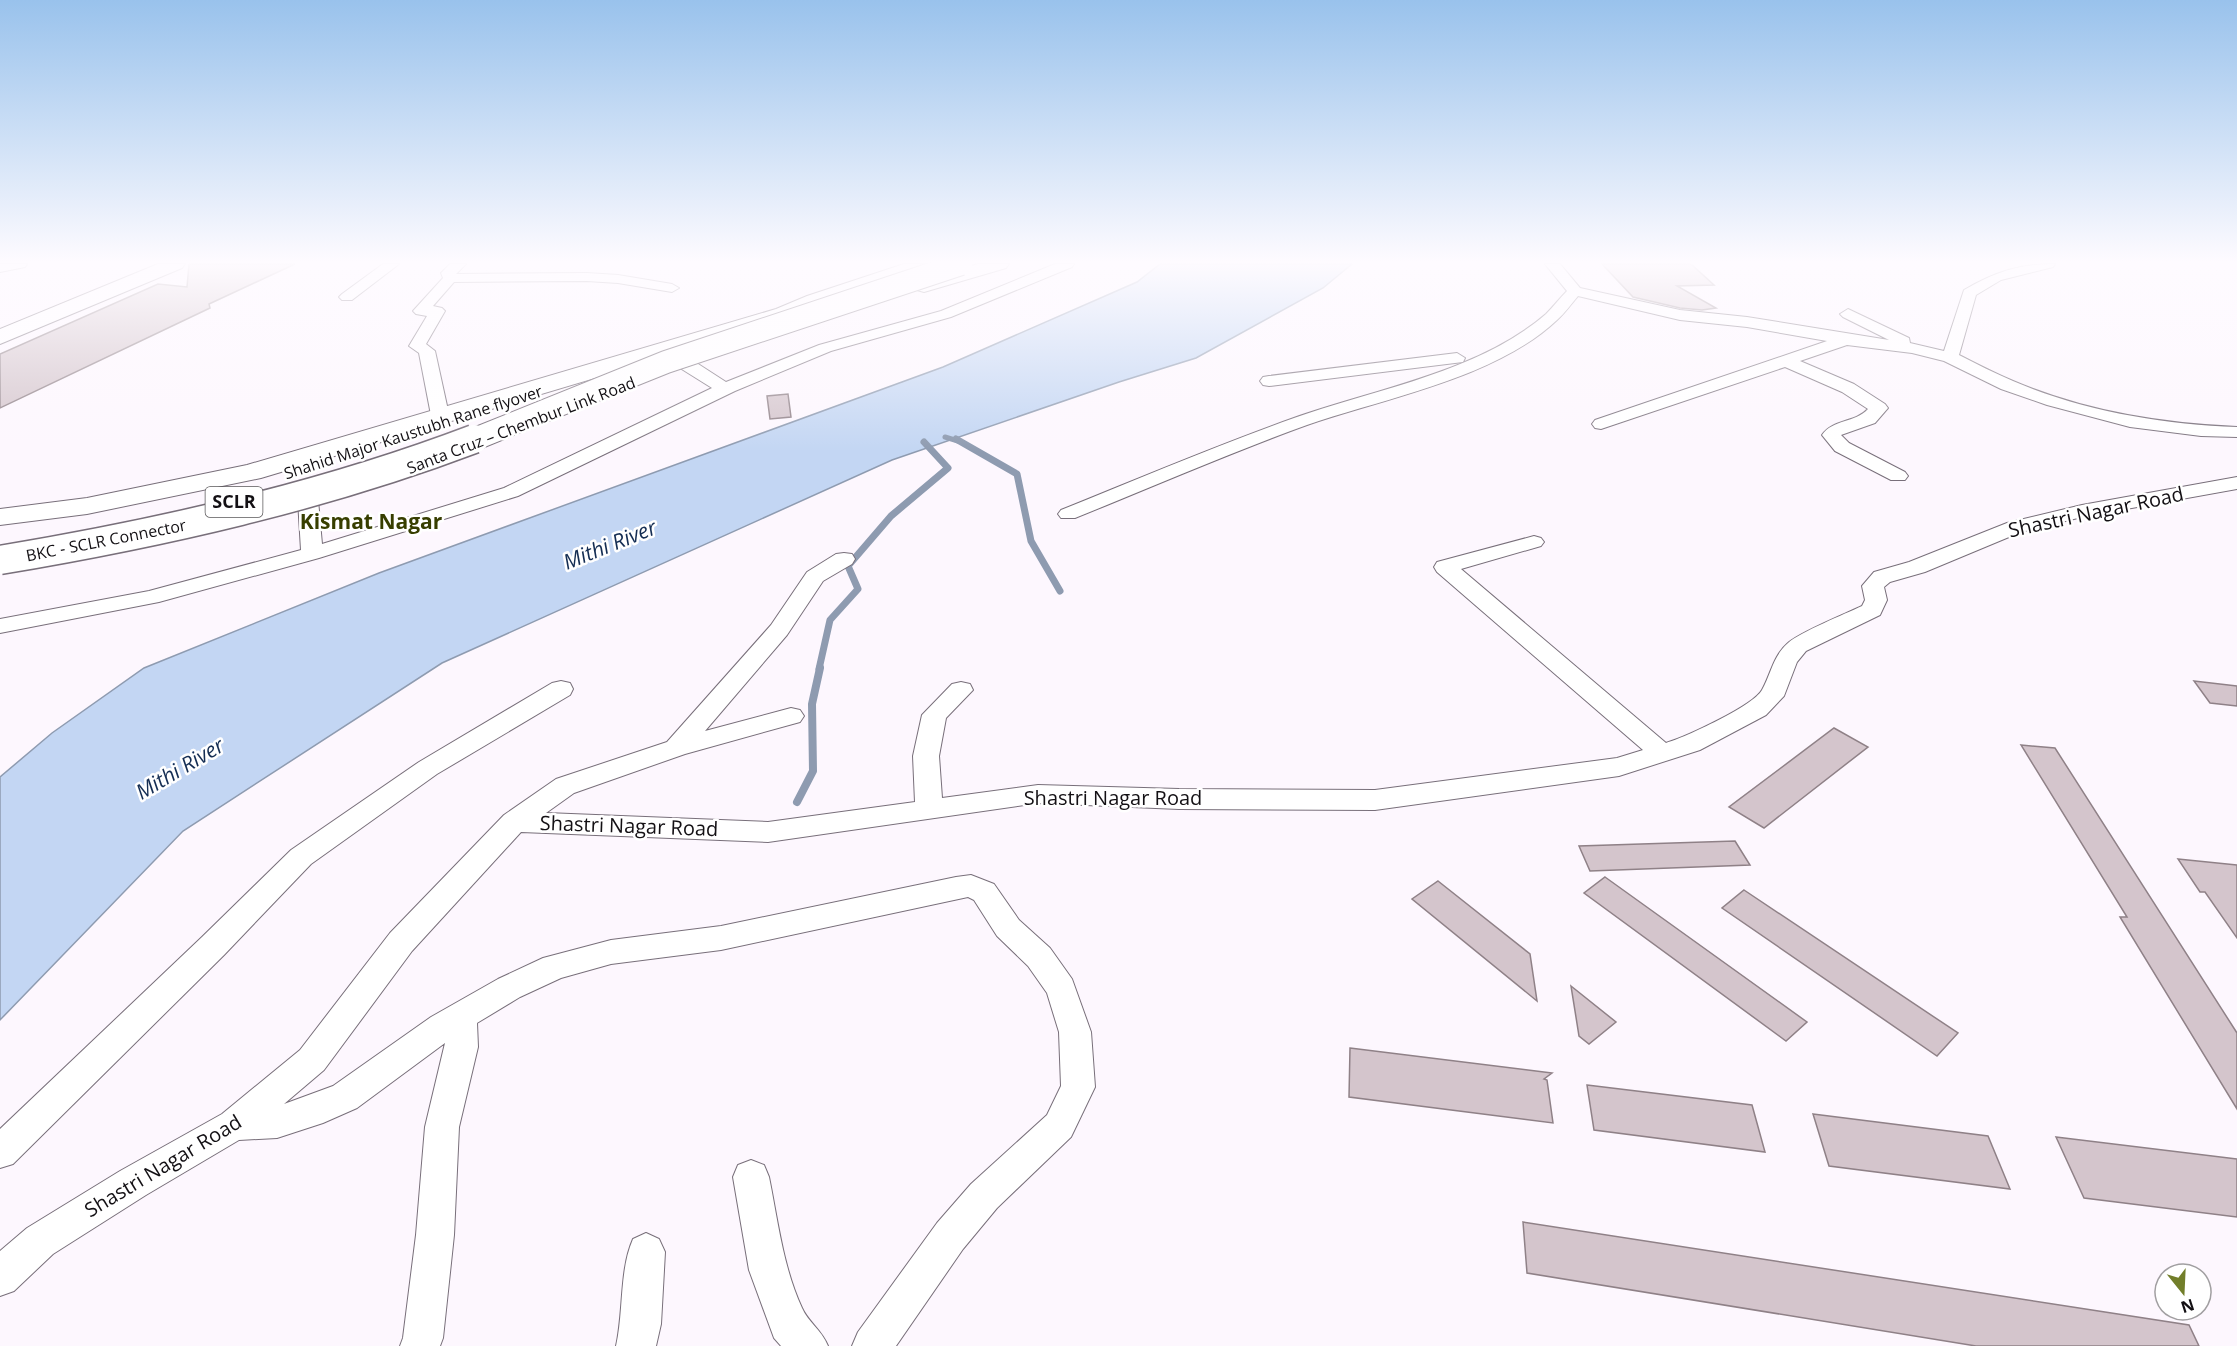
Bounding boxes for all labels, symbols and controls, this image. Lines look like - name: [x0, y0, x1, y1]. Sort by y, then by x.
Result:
- street label: Santa Cruz – Chembur Link Road: [403, 371, 639, 479]
- street label: Shahid Major Kaustubh Rane flyover: [281, 380, 546, 484]
- street label: Shastri Nagar Road: [2006, 480, 2186, 543]
- road number: SCLR: [206, 487, 262, 517]
- district label: Kismat Nagar: [300, 507, 443, 535]
- water label: Mithi River: [559, 512, 661, 575]
- street label: BKC - SCLR Connector: [24, 514, 188, 566]
- water label: Mithi River: [130, 730, 229, 805]
- street label: Shastri Nagar Road: [1024, 784, 1202, 811]
- street label: Shastri Nagar Road: [539, 809, 719, 842]
- street label: Shastri Nagar Road: [79, 1108, 246, 1223]
- north arrow: [2153, 1262, 2213, 1322]
- text: N: [2178, 1294, 2197, 1319]

